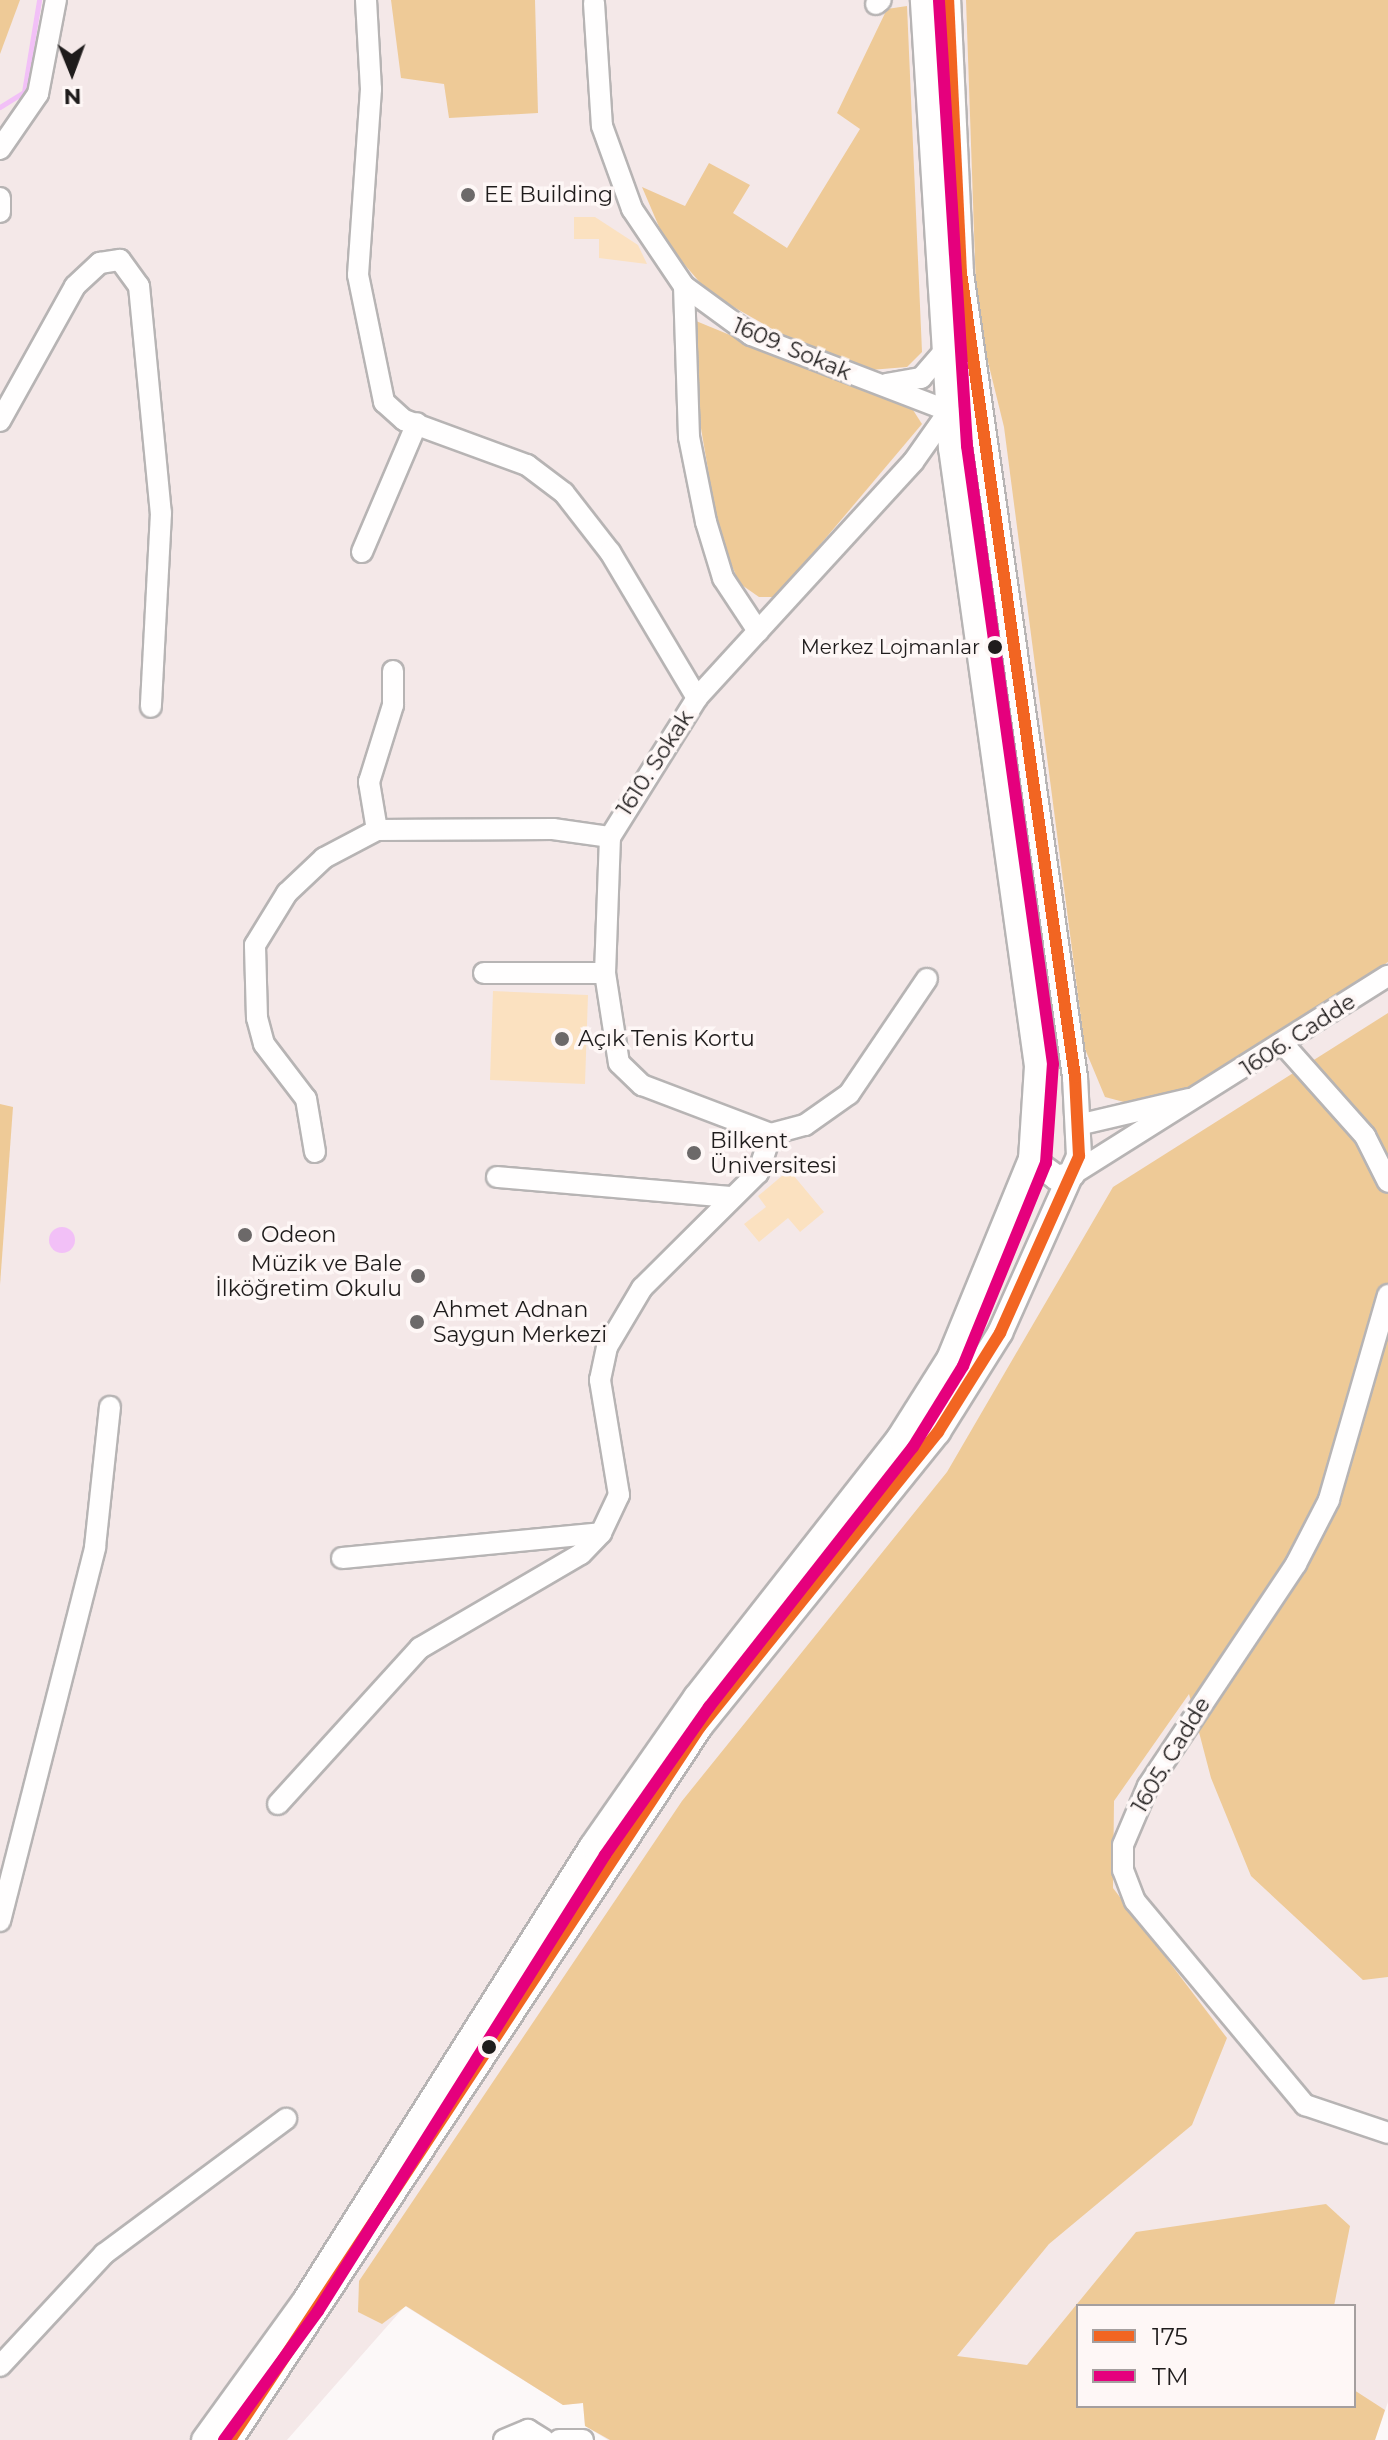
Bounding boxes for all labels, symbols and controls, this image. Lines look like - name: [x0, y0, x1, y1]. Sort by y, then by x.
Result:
- north arrow: [32, 32, 112, 112]
- text: N: [63, 83, 82, 110]
- place label: EE Building: [484, 182, 613, 208]
- marker: EE Building: [459, 186, 477, 204]
- street label: 1609. Sokak: [729, 312, 855, 386]
- place label: Merkez Lojmanlar: [801, 635, 980, 659]
- marker: Merkez Lojmanlar: [987, 639, 1003, 655]
- street label: 1610. Sokak: [611, 705, 699, 821]
- street label: 1606. Cadde: [1236, 988, 1360, 1082]
- place label: Açık Tenis Kortu: [578, 1026, 755, 1052]
- marker: Açık Tenis Kortu: [553, 1030, 571, 1048]
- place label: Bilkent Üniversitesi: [710, 1127, 837, 1178]
- marker: Bilkent Üniversitesi: [685, 1144, 703, 1162]
- place label: Odeon: [261, 1222, 336, 1248]
- marker: Odeon: [236, 1226, 254, 1244]
- place label: Müzik ve Bale İlköğretim Okulu: [215, 1250, 402, 1302]
- marker: Müzik ve Bale İlköğretim Okulu: [409, 1267, 427, 1285]
- place label: Ahmet Adnan Saygun Merkezi: [433, 1296, 607, 1348]
- marker: Ahmet Adnan Saygun Merkezi: [408, 1313, 426, 1331]
- street label: 1605. Cadde: [1126, 1692, 1216, 1818]
- unlabelled marker: [481, 2039, 497, 2055]
- legend: [1076, 2304, 1356, 2408]
- text: 175: [1152, 2322, 1188, 2351]
- text: TM: [1152, 2362, 1189, 2391]

